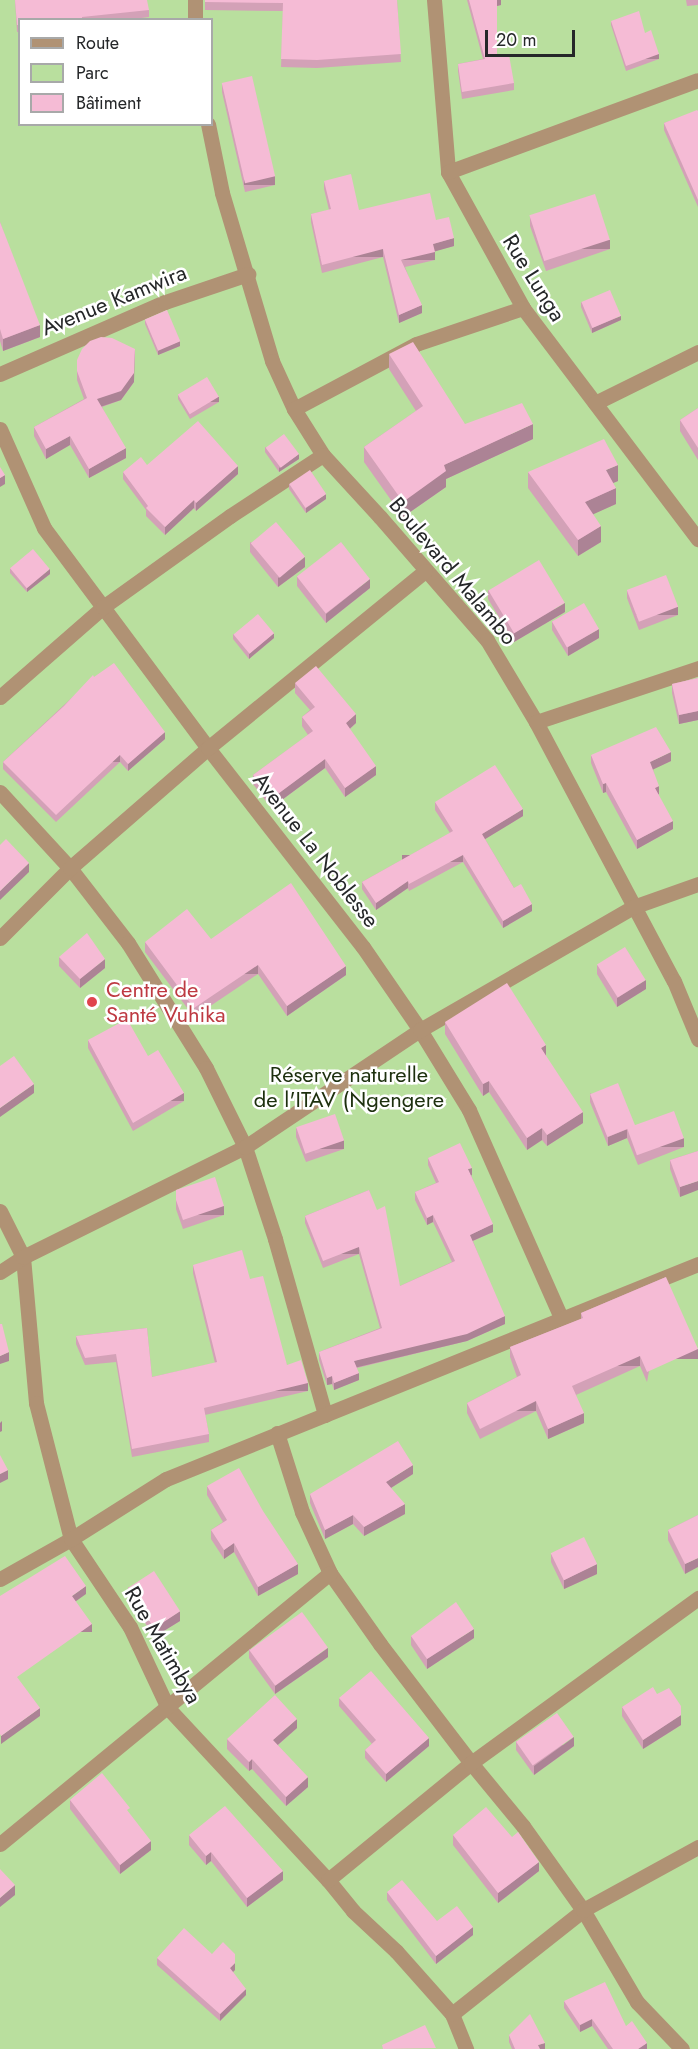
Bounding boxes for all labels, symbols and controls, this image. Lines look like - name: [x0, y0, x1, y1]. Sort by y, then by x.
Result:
- legend: [18, 18, 213, 126]
- scale bar: [488, 18, 578, 56]
- text: 20 m: [496, 27, 536, 53]
- text: Route: [76, 30, 119, 56]
- text: Parc: [76, 60, 109, 86]
- text: Bâtiment: [76, 90, 141, 116]
- street label: Rue Lunga: [497, 230, 571, 326]
- street label: Avenue Kamwira: [38, 259, 190, 341]
- street label: Boulevard Malambo: [384, 492, 522, 650]
- street label: Avenue La Noblesse: [247, 767, 385, 933]
- place label: Centre de Santé Vuhika: [106, 976, 225, 1028]
- marker: Centre de Santé Vuhika: [83, 993, 101, 1011]
- park label: Réserve naturelle de l'ITAV (Ngengere: [254, 1061, 444, 1112]
- street label: Rue Matimbya: [119, 1582, 207, 1708]

